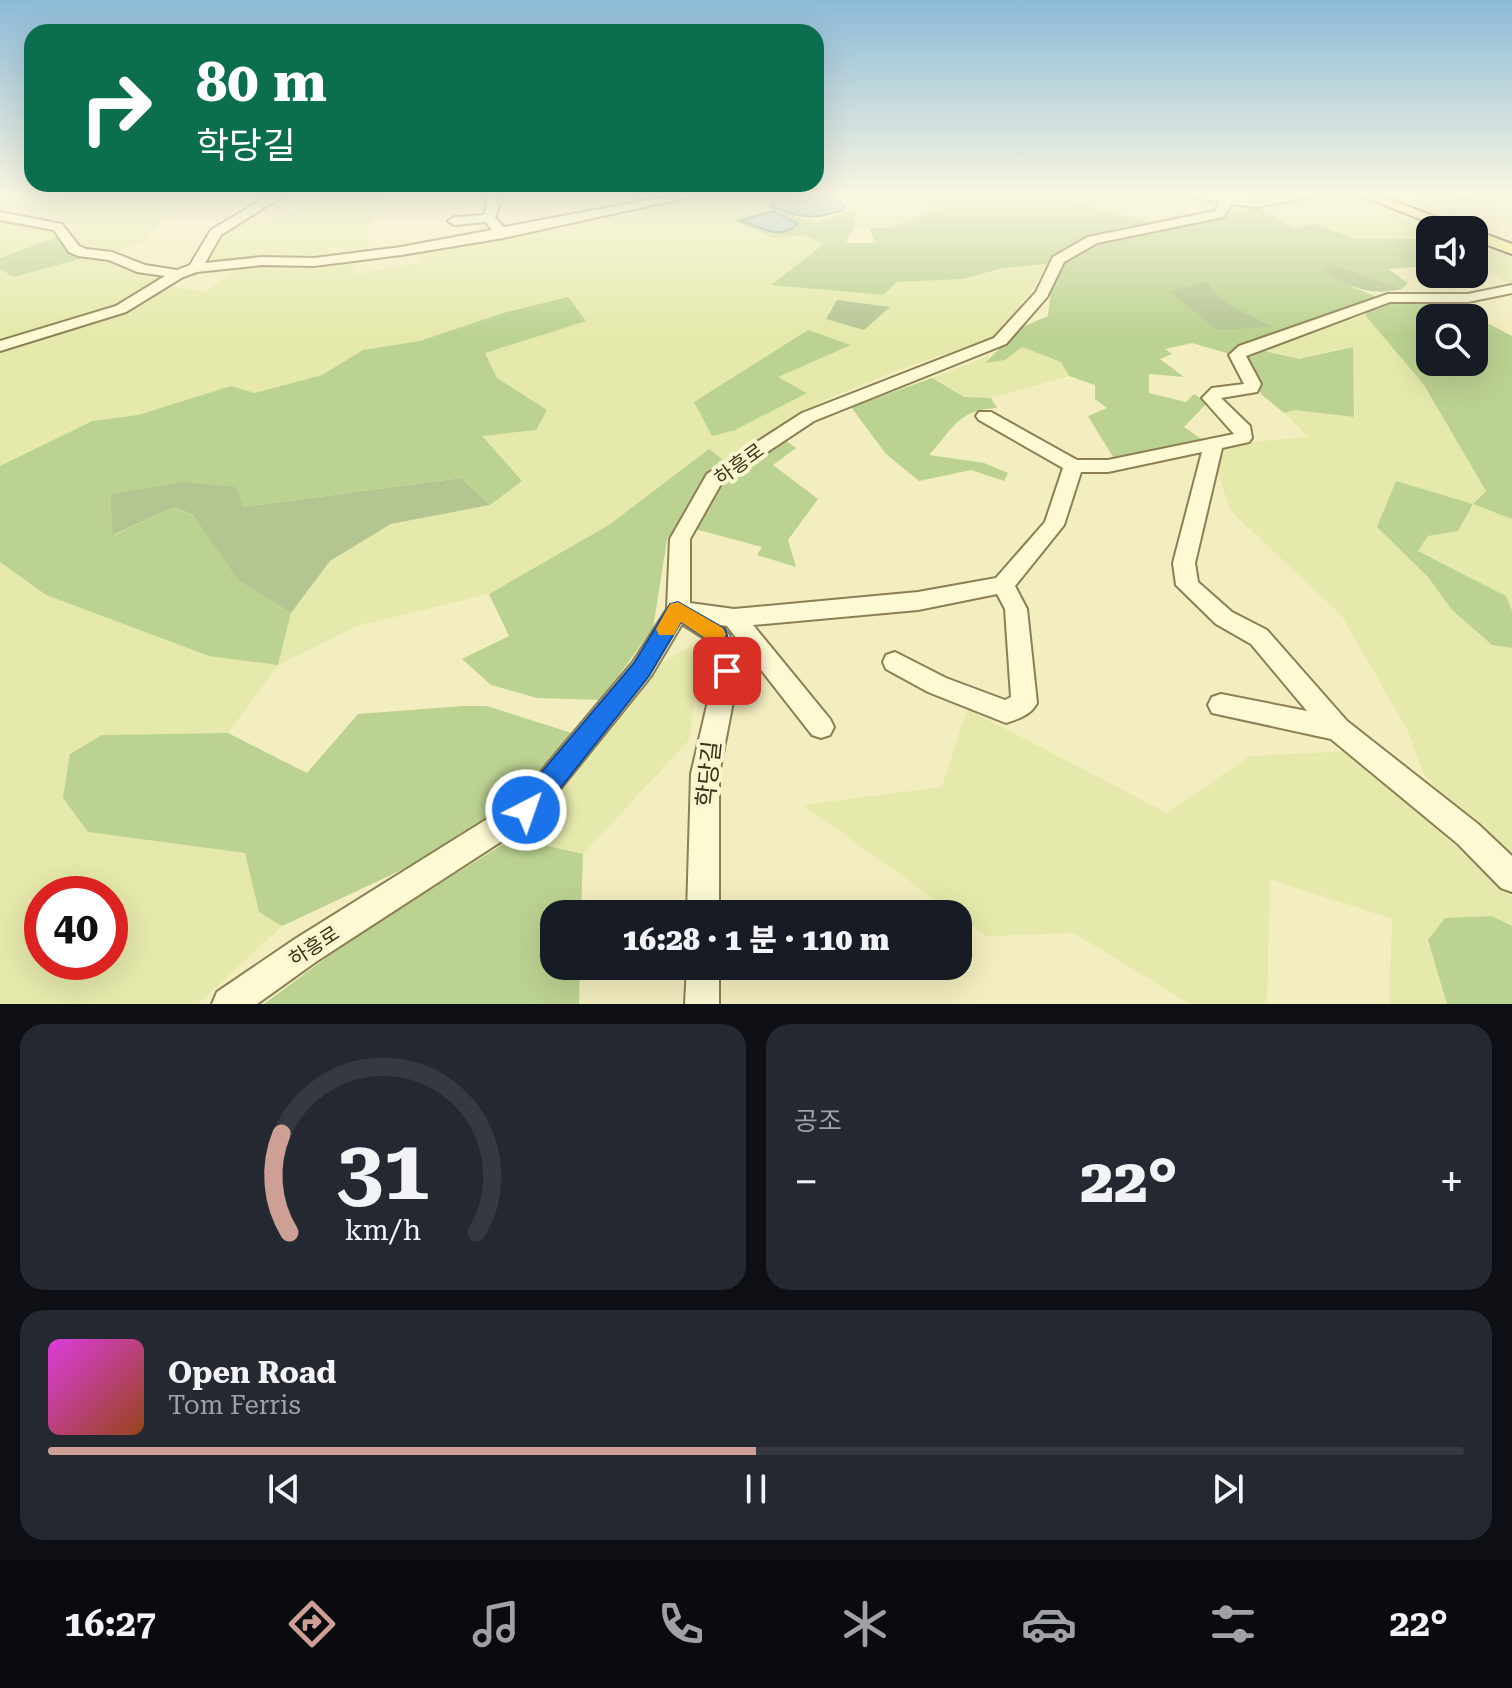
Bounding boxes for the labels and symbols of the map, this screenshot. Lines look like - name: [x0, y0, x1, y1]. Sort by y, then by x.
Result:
- street label: 하흥로: [710, 438, 768, 490]
- pin: [693, 637, 761, 705]
- street label: 학당길: [692, 740, 726, 808]
- position arrow: [484, 768, 568, 852]
- speed limit sign: 40: [24, 876, 128, 980]
- street label: 하흥로: [284, 921, 344, 971]

